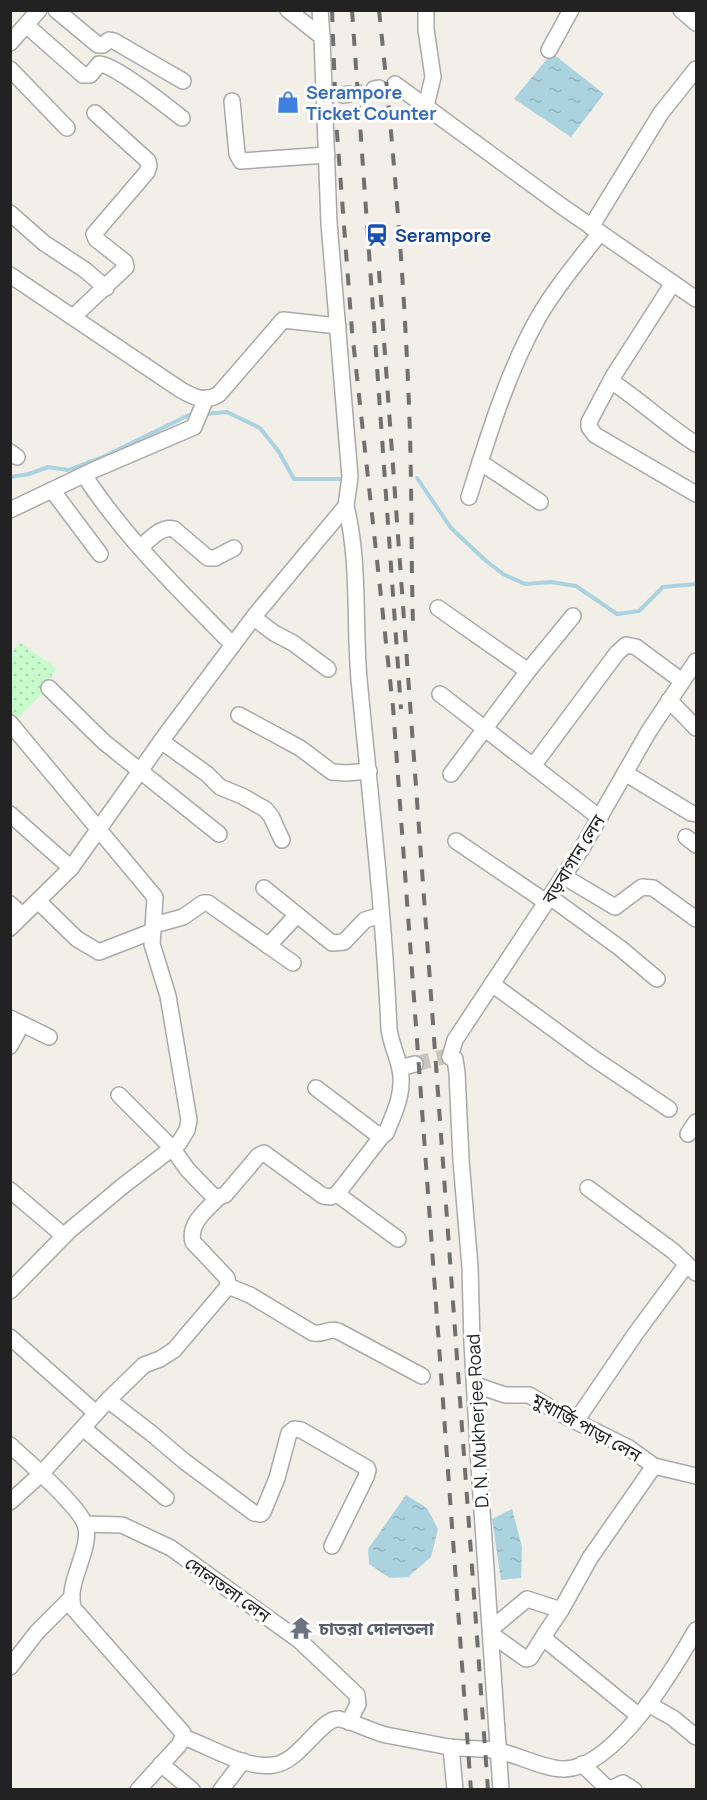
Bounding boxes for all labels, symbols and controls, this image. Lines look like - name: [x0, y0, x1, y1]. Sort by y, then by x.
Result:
- place label: Serampore Ticket Counter: [306, 80, 436, 125]
- shop icon: Serampore Ticket Counter: [275, 89, 301, 115]
- station icon: Serampore: [364, 222, 390, 248]
- place label: Serampore: [395, 223, 491, 247]
- street label: বড়বাগান লেন: [536, 809, 610, 909]
- street label: D. N. Mukherjee Road: [460, 1333, 494, 1509]
- street label: মুখার্জি পাড়া লেন: [527, 1387, 647, 1467]
- street label: দোলতলা লেন: [180, 1551, 276, 1628]
- temple icon: চাতরা দোলতলা: [288, 1615, 314, 1641]
- place label: চাতরা দোলতলা: [318, 1616, 435, 1640]

